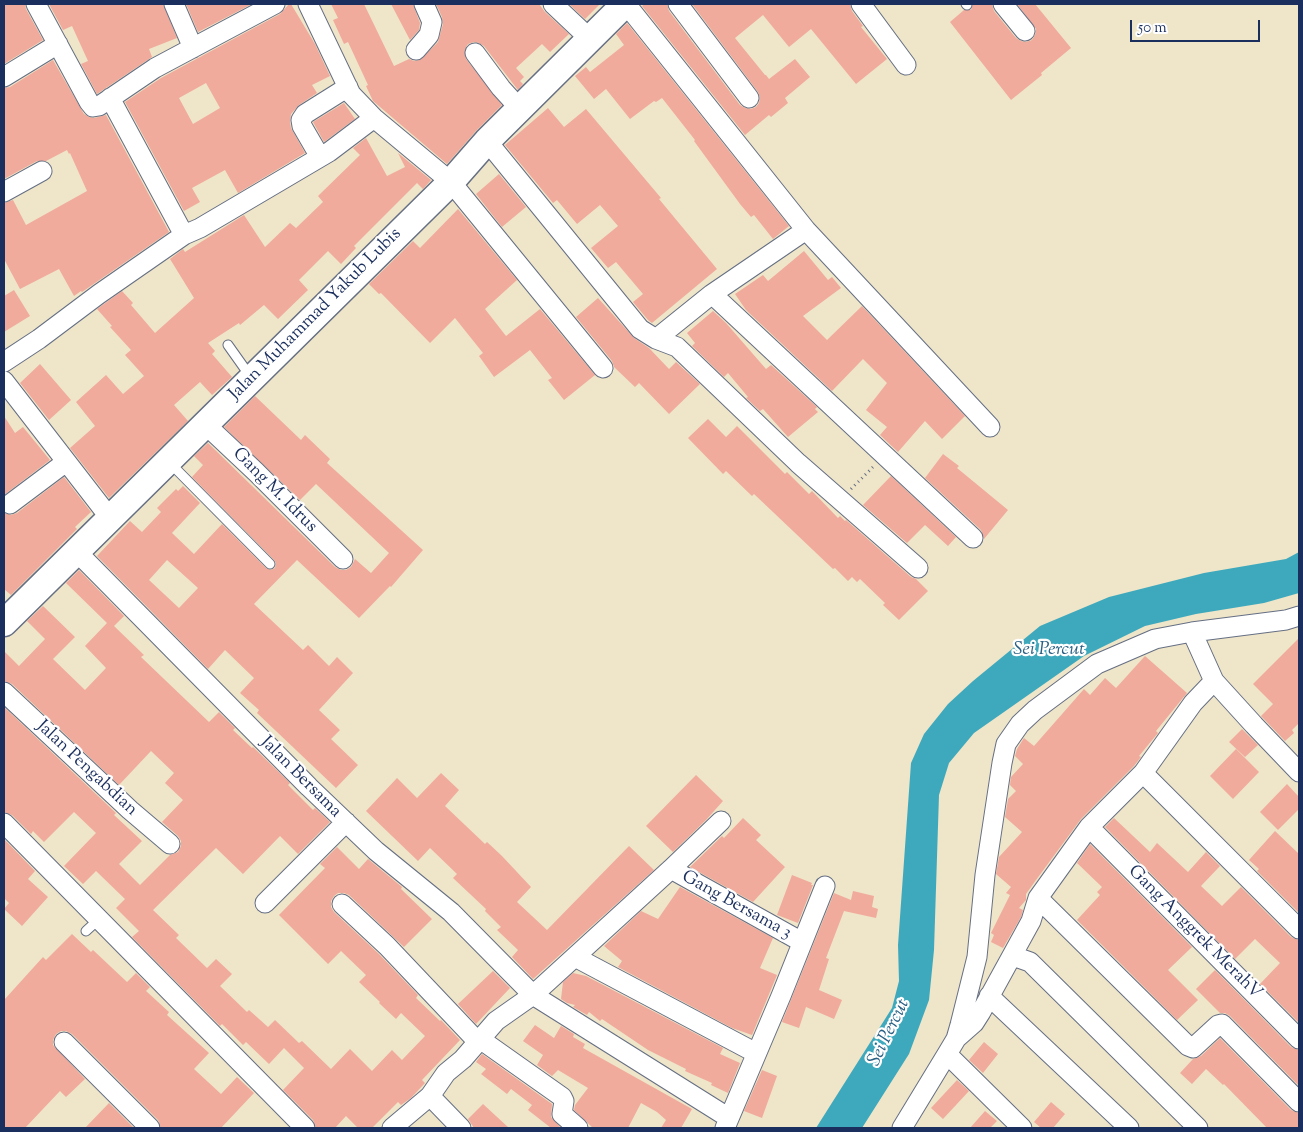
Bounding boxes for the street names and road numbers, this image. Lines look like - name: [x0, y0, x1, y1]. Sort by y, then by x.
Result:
- street label: Jalan Muhammad Yakub Lubis: [225, 224, 407, 406]
- street label: Gang M. Idrus: [227, 444, 321, 538]
- street label: Jalan Pengabdian: [31, 717, 141, 821]
- street label: Jalan Bersama: [255, 733, 345, 823]
- street label: Gang Anggrek MerahV: [1122, 861, 1266, 1005]
- street label: Gang Bersama 3: [677, 867, 795, 945]

